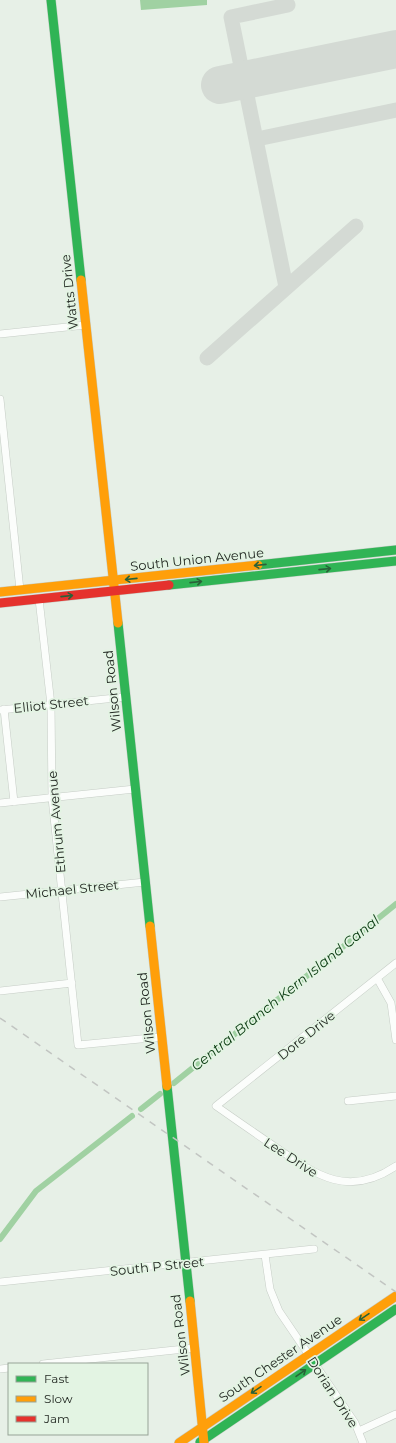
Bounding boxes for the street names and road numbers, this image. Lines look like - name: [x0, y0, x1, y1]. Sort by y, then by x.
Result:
- street label: Watts Drive: [57, 253, 81, 330]
- street label: South Union Avenue: [129, 544, 265, 574]
- street label: Wilson Road: [100, 649, 124, 733]
- street label: Elliot Street: [13, 692, 89, 716]
- street label: Ethrum Avenue: [44, 770, 68, 874]
- street label: Michael Street: [25, 876, 119, 902]
- street label: Wilson Road: [134, 971, 158, 1055]
- street label: Dore Drive: [274, 1007, 338, 1063]
- street label: Lee Drive: [261, 1134, 321, 1180]
- street label: South P Street: [109, 1253, 205, 1279]
- street label: Wilson Road: [167, 1293, 193, 1377]
- street label: South Chester Avenue: [215, 1311, 345, 1405]
- street label: Dorian Drive: [304, 1353, 362, 1431]

